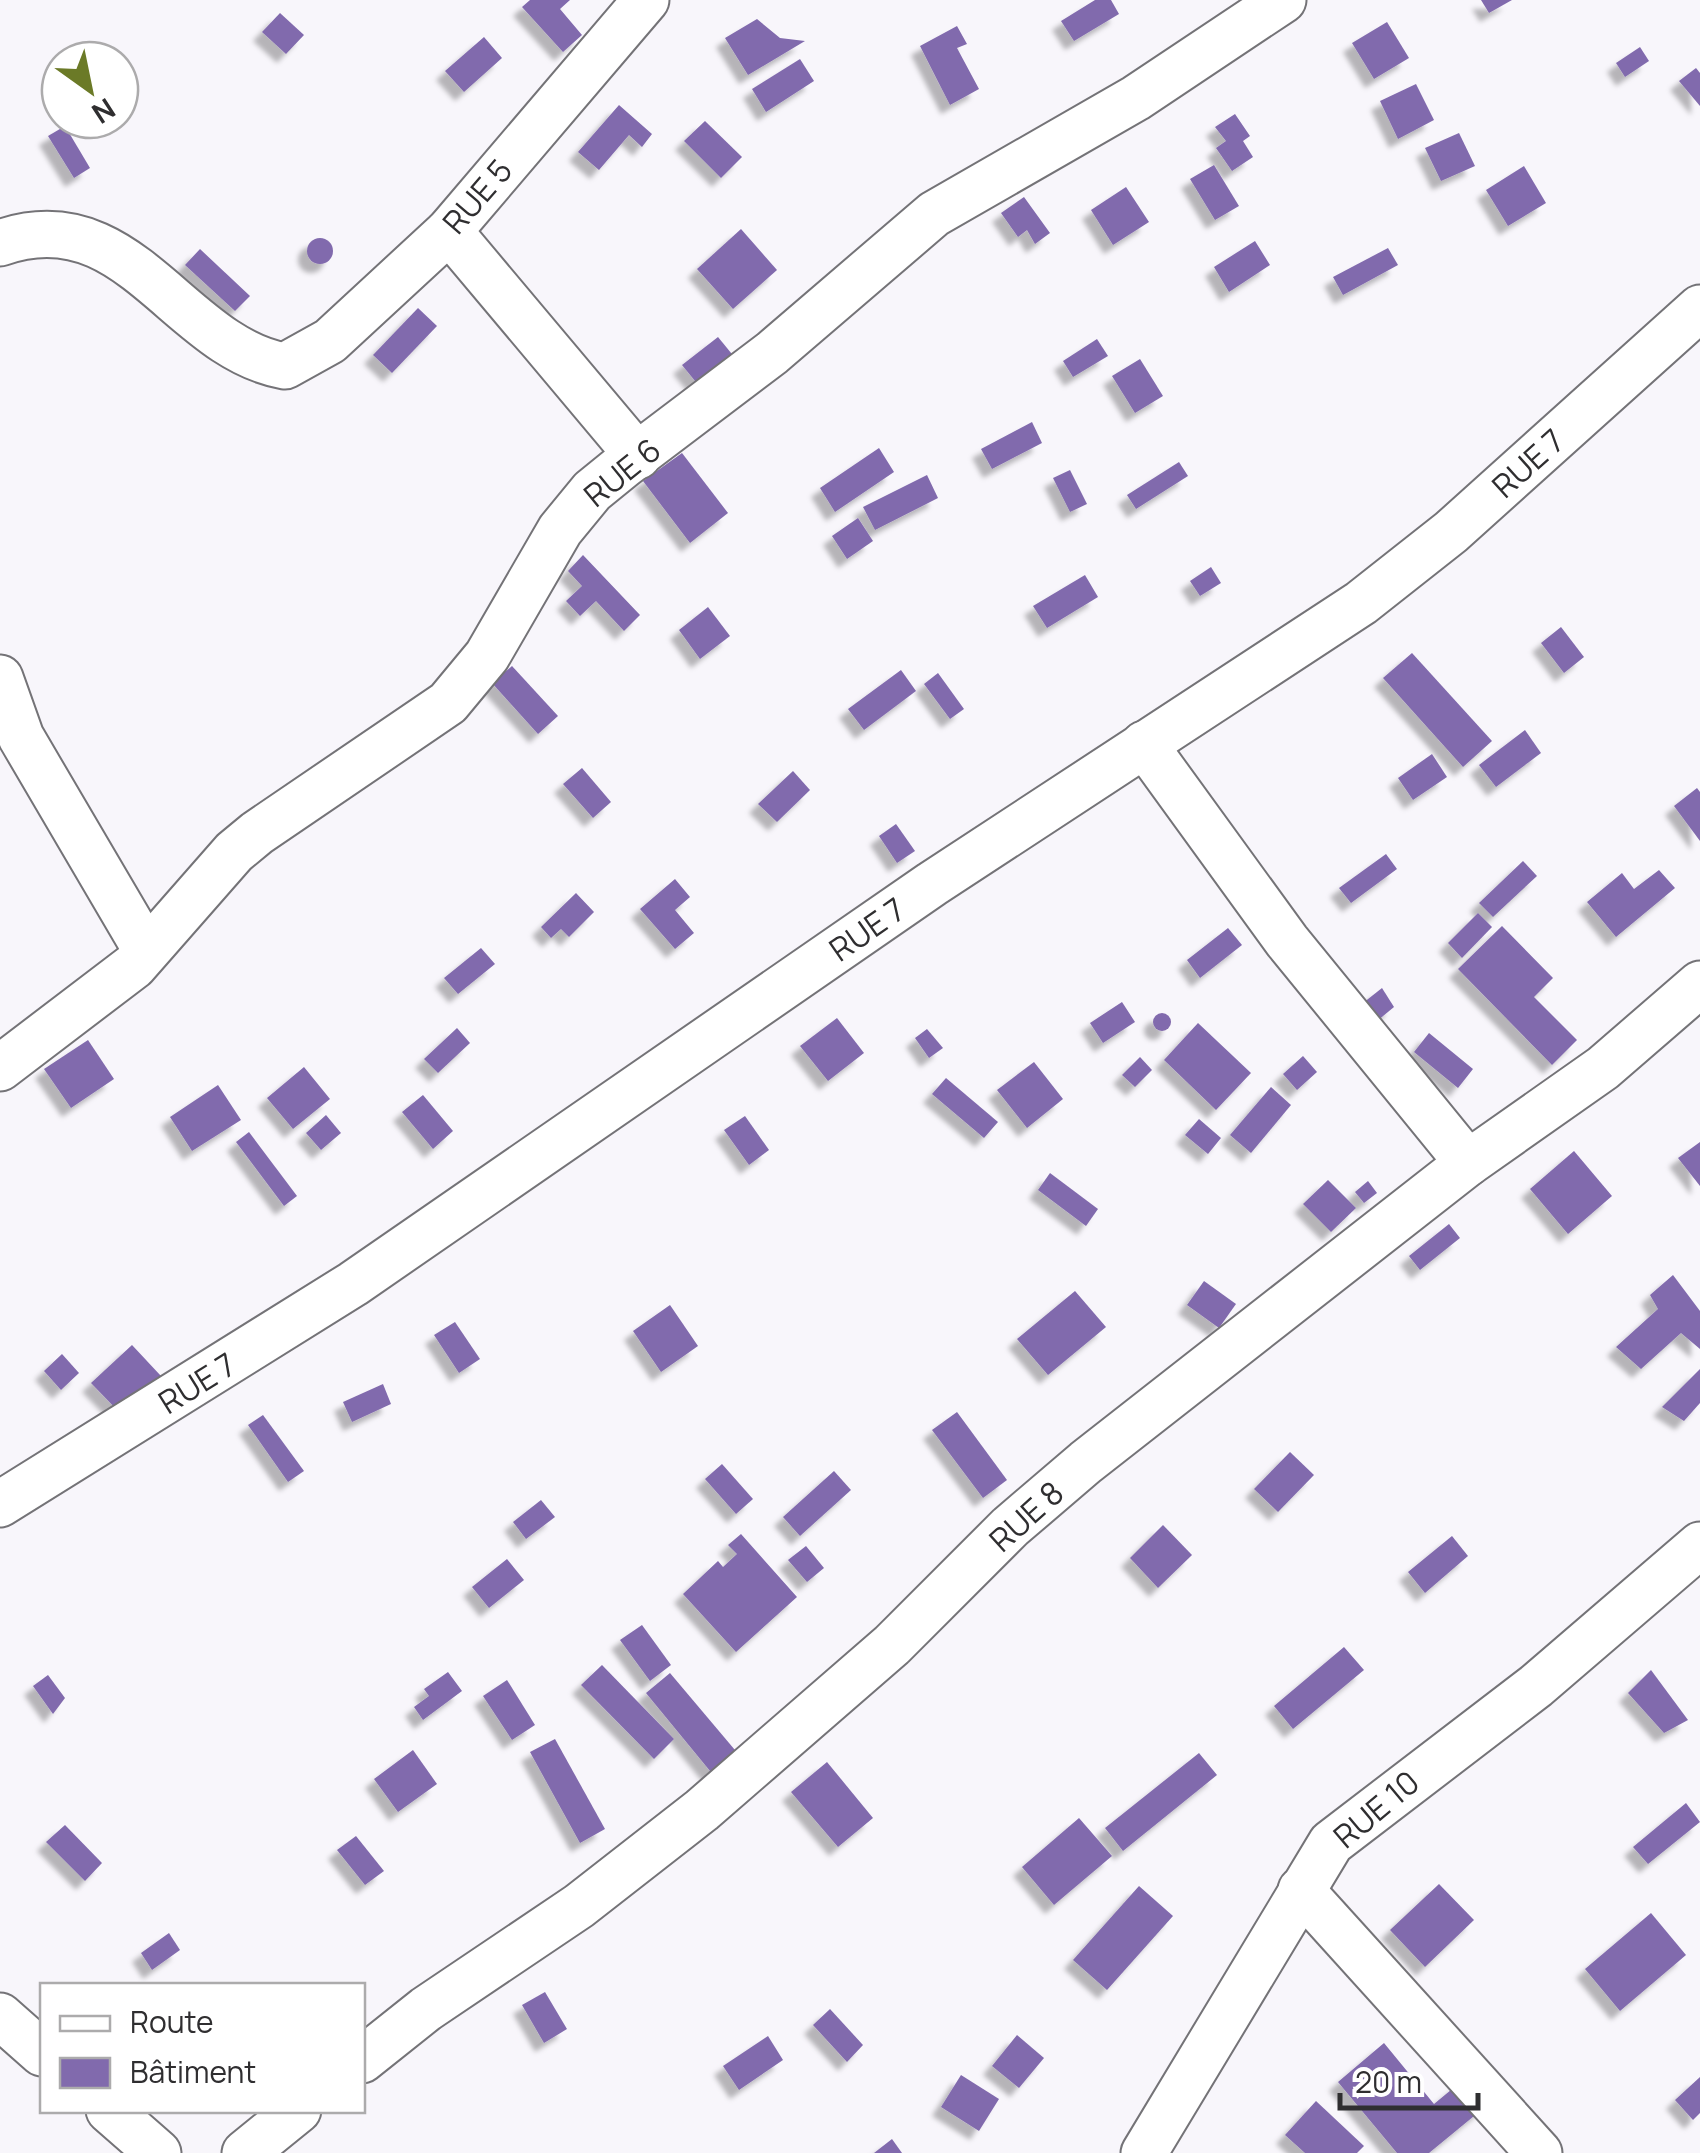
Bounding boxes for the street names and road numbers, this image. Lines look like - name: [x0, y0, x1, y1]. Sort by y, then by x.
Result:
- street label: RUE 5: [432, 149, 522, 243]
- street label: RUE 7: [1482, 419, 1574, 507]
- street label: RUE 6: [574, 427, 670, 517]
- street label: RUE 7: [820, 887, 914, 971]
- street label: RUE 7: [150, 1342, 244, 1424]
- street label: RUE 8: [979, 1471, 1073, 1561]
- street label: RUE 10: [1324, 1760, 1428, 1858]

